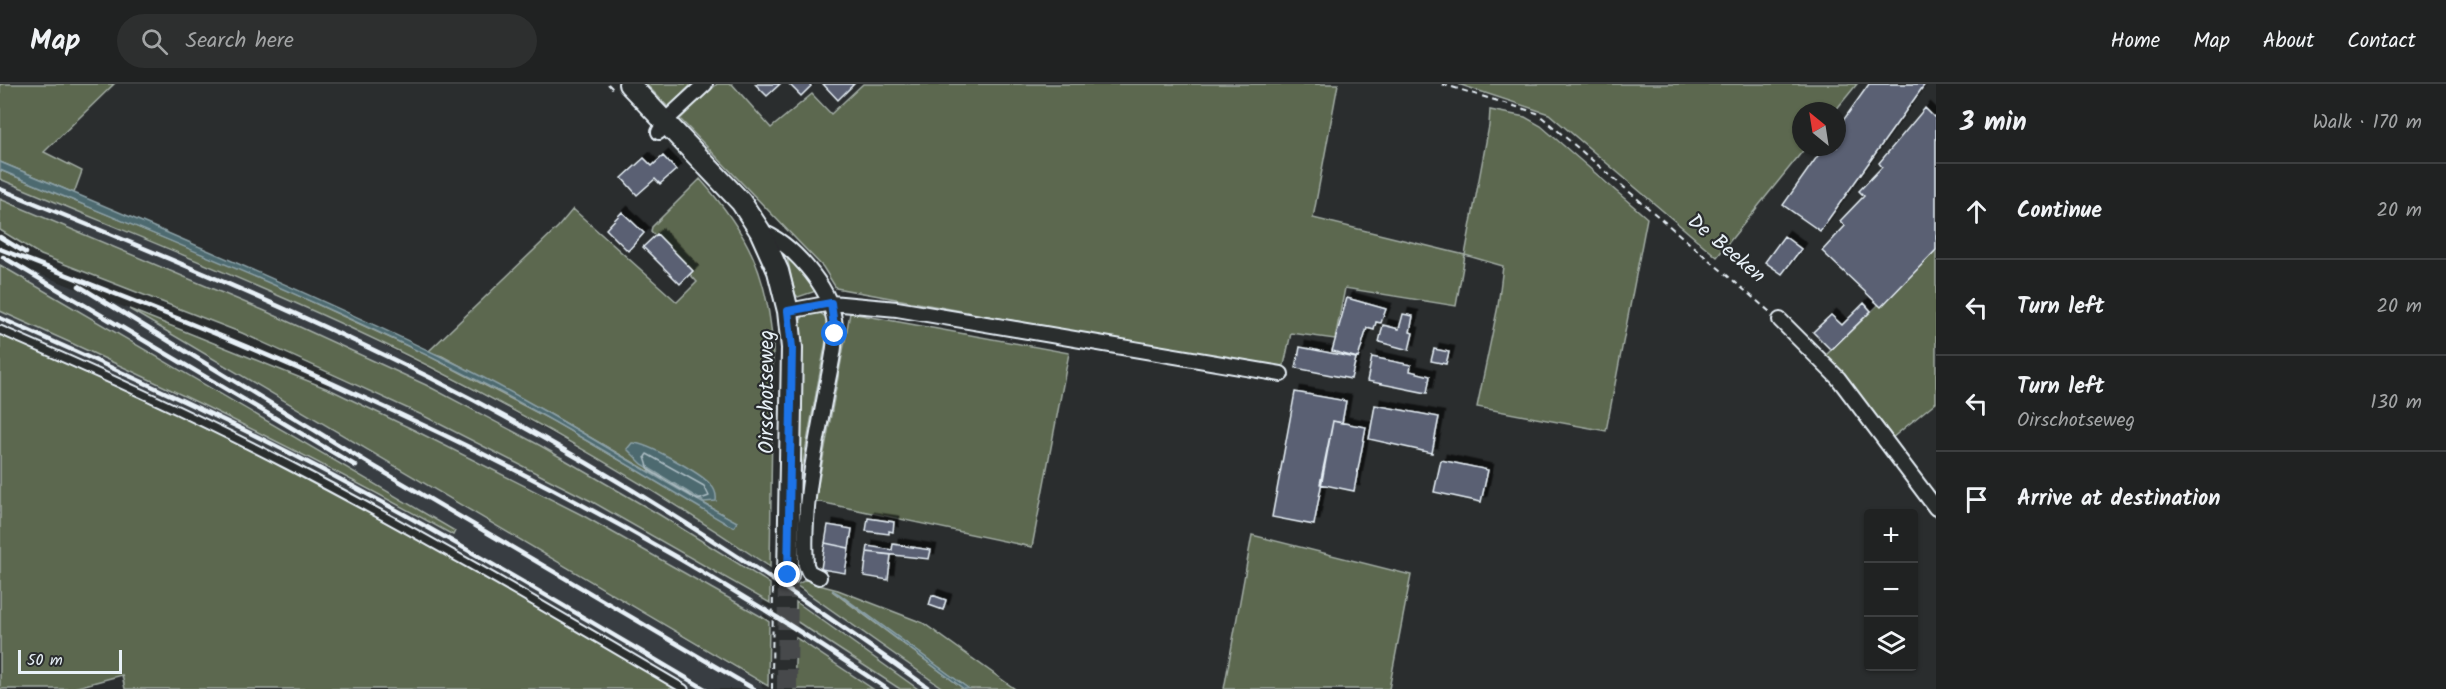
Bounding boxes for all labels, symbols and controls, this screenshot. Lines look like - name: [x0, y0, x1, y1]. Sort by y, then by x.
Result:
- search box: [117, 14, 537, 68]
- text: Map: [30, 19, 81, 64]
- text: Search here: [186, 24, 294, 59]
- icon: search: [138, 25, 171, 58]
- text: Home: [2111, 25, 2160, 58]
- text: Map: [2193, 25, 2230, 58]
- text: About: [2263, 25, 2314, 58]
- text: Contact: [2347, 25, 2416, 58]
- north arrow: [1792, 102, 1846, 156]
- text: 3 min: [1960, 102, 2027, 144]
- text: Walk · 170 m: [2312, 107, 2422, 139]
- text: Continue: [2017, 194, 2102, 229]
- icon: ahead: [1960, 195, 1993, 228]
- text: 20 m: [2376, 195, 2422, 227]
- street label: De Beeken: [1679, 206, 1773, 292]
- text: Turn left: [2017, 290, 2104, 325]
- icon: left: [1960, 291, 1993, 324]
- text: 20 m: [2376, 291, 2422, 323]
- route start: [821, 320, 847, 346]
- street label: Oirschotseweg: [751, 330, 784, 454]
- text: Turn left: [2017, 370, 2104, 405]
- icon: left: [1960, 387, 1993, 420]
- text: 130 m: [2370, 387, 2422, 419]
- text: Oirschotseweg: [2017, 405, 2135, 437]
- text: Arrive at destination: [2017, 482, 2220, 517]
- icon: arrive: [1960, 483, 1993, 516]
- map controls: [1864, 509, 1918, 671]
- button: +: [1864, 509, 1918, 563]
- route end: [774, 561, 800, 587]
- button: −: [1864, 563, 1918, 617]
- button: layers: [1864, 617, 1918, 671]
- scale bar: [18, 647, 122, 674]
- text: 50 m: [27, 648, 63, 673]

